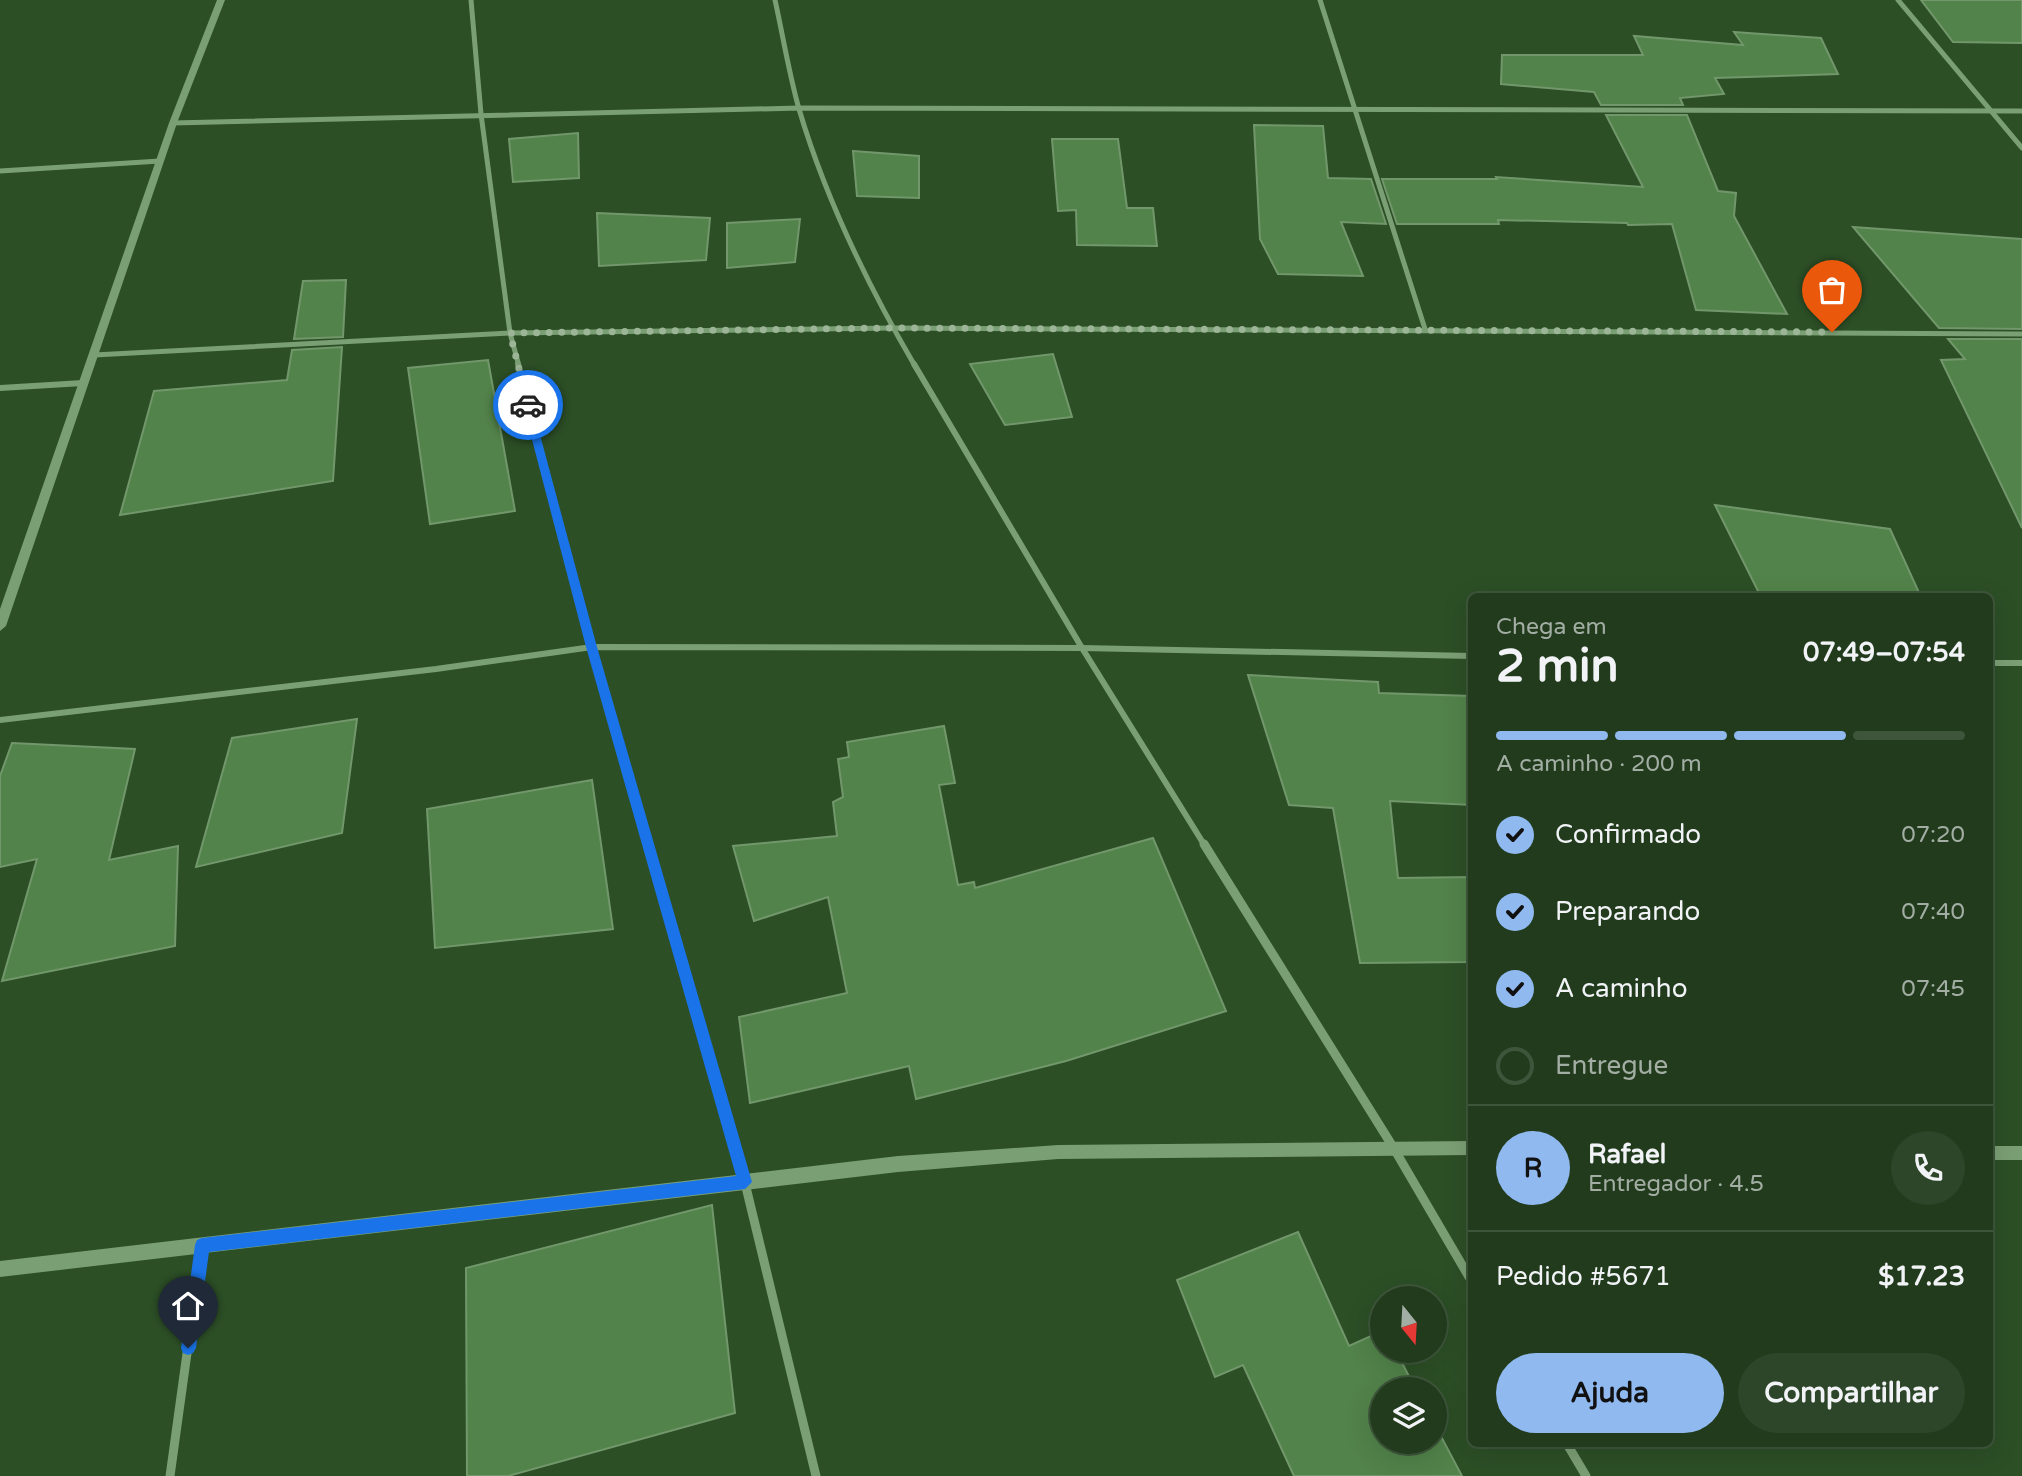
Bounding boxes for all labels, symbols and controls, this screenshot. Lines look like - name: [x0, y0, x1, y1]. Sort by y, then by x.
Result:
- pin: [1802, 260, 1862, 332]
- icon: bag: [1813, 271, 1851, 309]
- courier: [493, 370, 563, 440]
- icon: car: [509, 386, 547, 424]
- text: Chega em: [1496, 613, 1607, 641]
- text: 07:49–07:54: [1803, 637, 1965, 668]
- text: 2 min: [1496, 639, 1619, 694]
- text: A caminho · 200 m: [1496, 750, 1702, 778]
- icon: check: [1496, 816, 1534, 854]
- text: Confirmado: [1555, 819, 1701, 850]
- text: 07:20: [1901, 821, 1965, 849]
- icon: check: [1496, 893, 1534, 931]
- text: Preparando: [1555, 896, 1700, 927]
- text: 07:40: [1901, 898, 1965, 926]
- icon: check: [1496, 970, 1534, 1008]
- text: A caminho: [1555, 973, 1687, 1004]
- text: 07:45: [1901, 975, 1965, 1003]
- text: Entregue: [1555, 1050, 1668, 1081]
- button: phone: [1891, 1131, 1965, 1205]
- text: Rafael: [1588, 1139, 1666, 1170]
- text: R: [1524, 1153, 1542, 1184]
- text: Entregador · 4.5: [1588, 1170, 1764, 1198]
- text: Pedido #5671: [1496, 1261, 1671, 1292]
- text: $17.23: [1878, 1261, 1965, 1292]
- pin: [158, 1276, 218, 1348]
- north arrow: [1370, 1286, 1447, 1363]
- map controls: [1370, 1286, 1447, 1454]
- icon: home: [169, 1287, 207, 1325]
- button: Ajuda: [1496, 1353, 1724, 1433]
- button: Compartilhar: [1738, 1353, 1965, 1433]
- button: layers: [1370, 1377, 1447, 1454]

